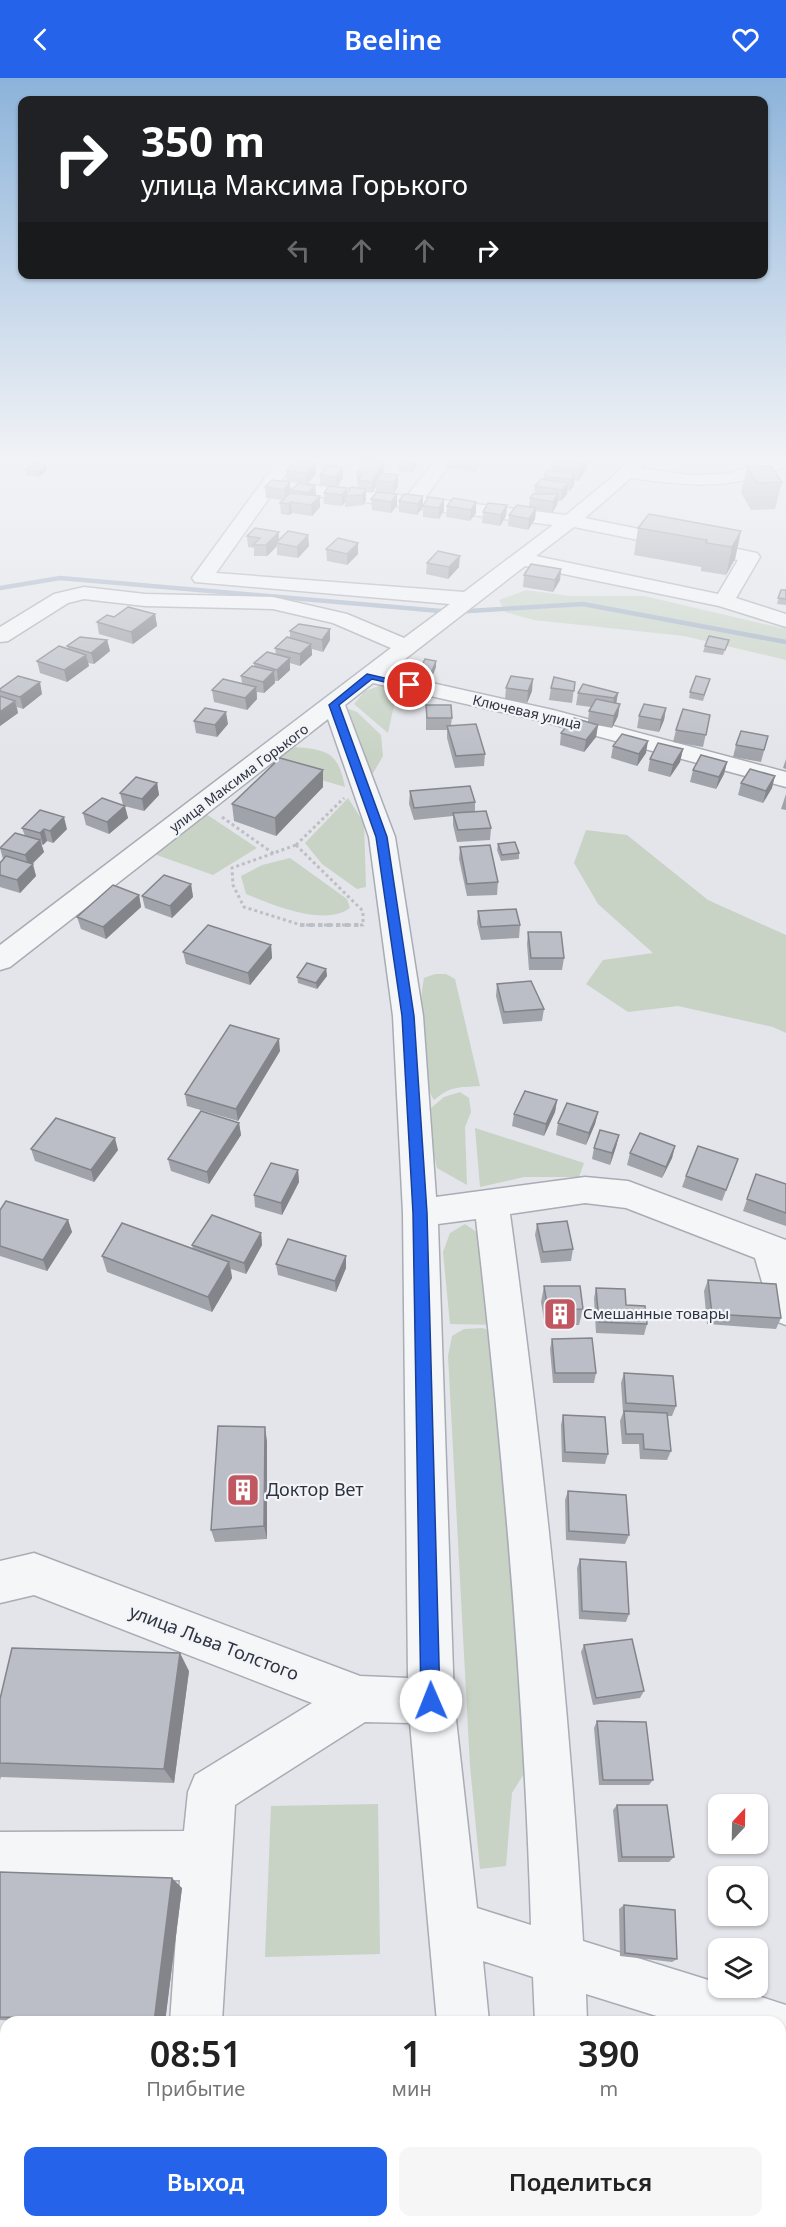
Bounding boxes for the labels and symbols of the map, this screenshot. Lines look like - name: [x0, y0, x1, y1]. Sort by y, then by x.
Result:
- pin: [384, 659, 435, 710]
- street label: Ключевая улица: [471, 690, 583, 733]
- street label: улица Максима Горького: [165, 719, 312, 836]
- building icon: Смешанные товары: [542, 1296, 578, 1332]
- place label: Смешанные товары: [583, 1303, 729, 1323]
- building icon: Доктор Вет: [225, 1472, 261, 1508]
- place label: Доктор Вет: [266, 1477, 364, 1501]
- street label: улица Льва Толстого: [126, 1599, 303, 1685]
- position arrow: [399, 1669, 463, 1733]
- north arrow: [708, 1794, 768, 1854]

